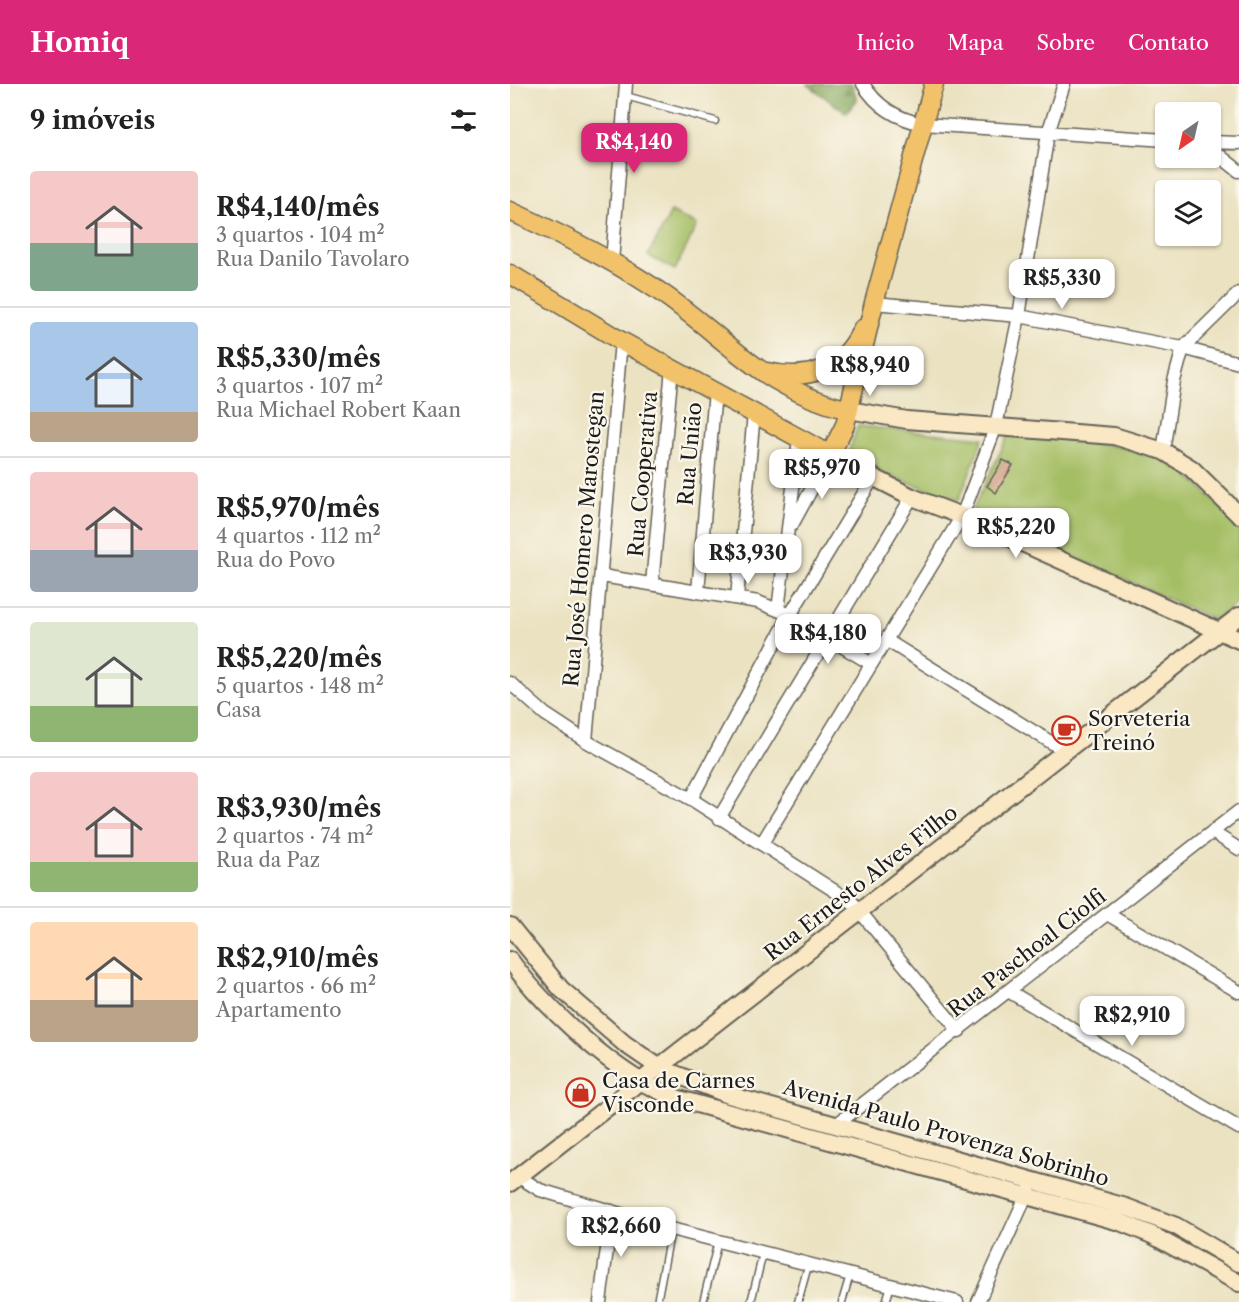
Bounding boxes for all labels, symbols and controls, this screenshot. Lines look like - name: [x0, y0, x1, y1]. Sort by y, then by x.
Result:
- text: Homiq: [30, 25, 129, 59]
- text: Início: [857, 30, 914, 55]
- text: Mapa: [947, 30, 1004, 55]
- text: Sobre: [1037, 30, 1095, 55]
- text: Contato: [1128, 30, 1209, 55]
- north arrow: [1155, 102, 1221, 168]
- map controls: [1155, 102, 1221, 246]
- text: 9 imóveis: [30, 104, 155, 136]
- icon: filters: [447, 104, 480, 137]
- pin: R$4,140: [579, 123, 689, 174]
- text: R$4,140: [595, 130, 673, 154]
- button: layers: [1155, 180, 1221, 246]
- text: R$4,140/mês: [216, 191, 380, 223]
- icon: home: [78, 195, 150, 267]
- text: 3 quartos · 104 m²: [216, 223, 385, 247]
- text: Rua Danilo Tavolaro: [216, 247, 410, 271]
- pin: R$5,330: [1007, 259, 1117, 310]
- text: R$5,330: [1023, 266, 1101, 290]
- text: R$5,330/mês: [216, 342, 381, 374]
- icon: home: [78, 346, 150, 418]
- pin: R$8,940: [815, 346, 925, 397]
- text: R$8,940: [830, 353, 910, 377]
- text: 3 quartos · 107 m²: [216, 374, 383, 398]
- street label: Rua Cooperativa: [623, 389, 662, 558]
- street label: Rua José Homero Marostegan: [558, 390, 609, 688]
- text: Rua Michael Robert Kaan: [216, 398, 461, 422]
- street label: Rua União: [673, 401, 706, 507]
- pin: R$5,970: [767, 449, 877, 500]
- text: R$5,970: [783, 456, 861, 480]
- text: R$5,970/mês: [216, 492, 380, 524]
- icon: home: [78, 496, 150, 568]
- pin: R$5,220: [961, 508, 1071, 559]
- text: R$5,220: [976, 515, 1056, 539]
- text: 4 quartos · 112 m²: [216, 524, 381, 548]
- pin: R$3,930: [693, 534, 803, 585]
- text: R$3,930: [709, 541, 787, 565]
- text: Rua do Povo: [216, 548, 335, 572]
- pin: R$4,180: [773, 614, 883, 665]
- text: R$4,180: [789, 621, 867, 645]
- text: R$5,220/mês: [216, 642, 382, 674]
- icon: home: [78, 646, 150, 718]
- text: 5 quartos · 148 m²: [216, 674, 384, 698]
- text: Casa: [216, 698, 261, 722]
- place label: Sorveteria Treinó: [1088, 706, 1191, 755]
- cafe icon: Sorveteria Treinó: [1051, 715, 1083, 747]
- text: R$3,930/mês: [216, 792, 381, 824]
- icon: home: [78, 796, 150, 868]
- street label: Rua Ernesto Alves Filho: [759, 799, 962, 966]
- text: 2 quartos · 74 m²: [216, 824, 373, 848]
- text: Rua da Paz: [216, 848, 320, 872]
- street label: Rua Paschoal Ciolfi: [943, 883, 1111, 1022]
- text: R$2,910/mês: [216, 942, 379, 974]
- icon: home: [78, 946, 150, 1018]
- text: 2 quartos · 66 m²: [216, 974, 376, 998]
- pin: R$2,910: [1077, 996, 1187, 1047]
- text: Apartamento: [216, 998, 341, 1022]
- text: R$2,910: [1094, 1003, 1170, 1027]
- place label: Casa de Carnes Visconde: [601, 1068, 755, 1117]
- street label: Avenida Paulo Provenza Sobrinho: [779, 1074, 1112, 1191]
- shop icon: Casa de Carnes Visconde: [565, 1077, 597, 1109]
- pin: R$2,660: [566, 1207, 676, 1258]
- text: R$2,660: [581, 1214, 661, 1238]

